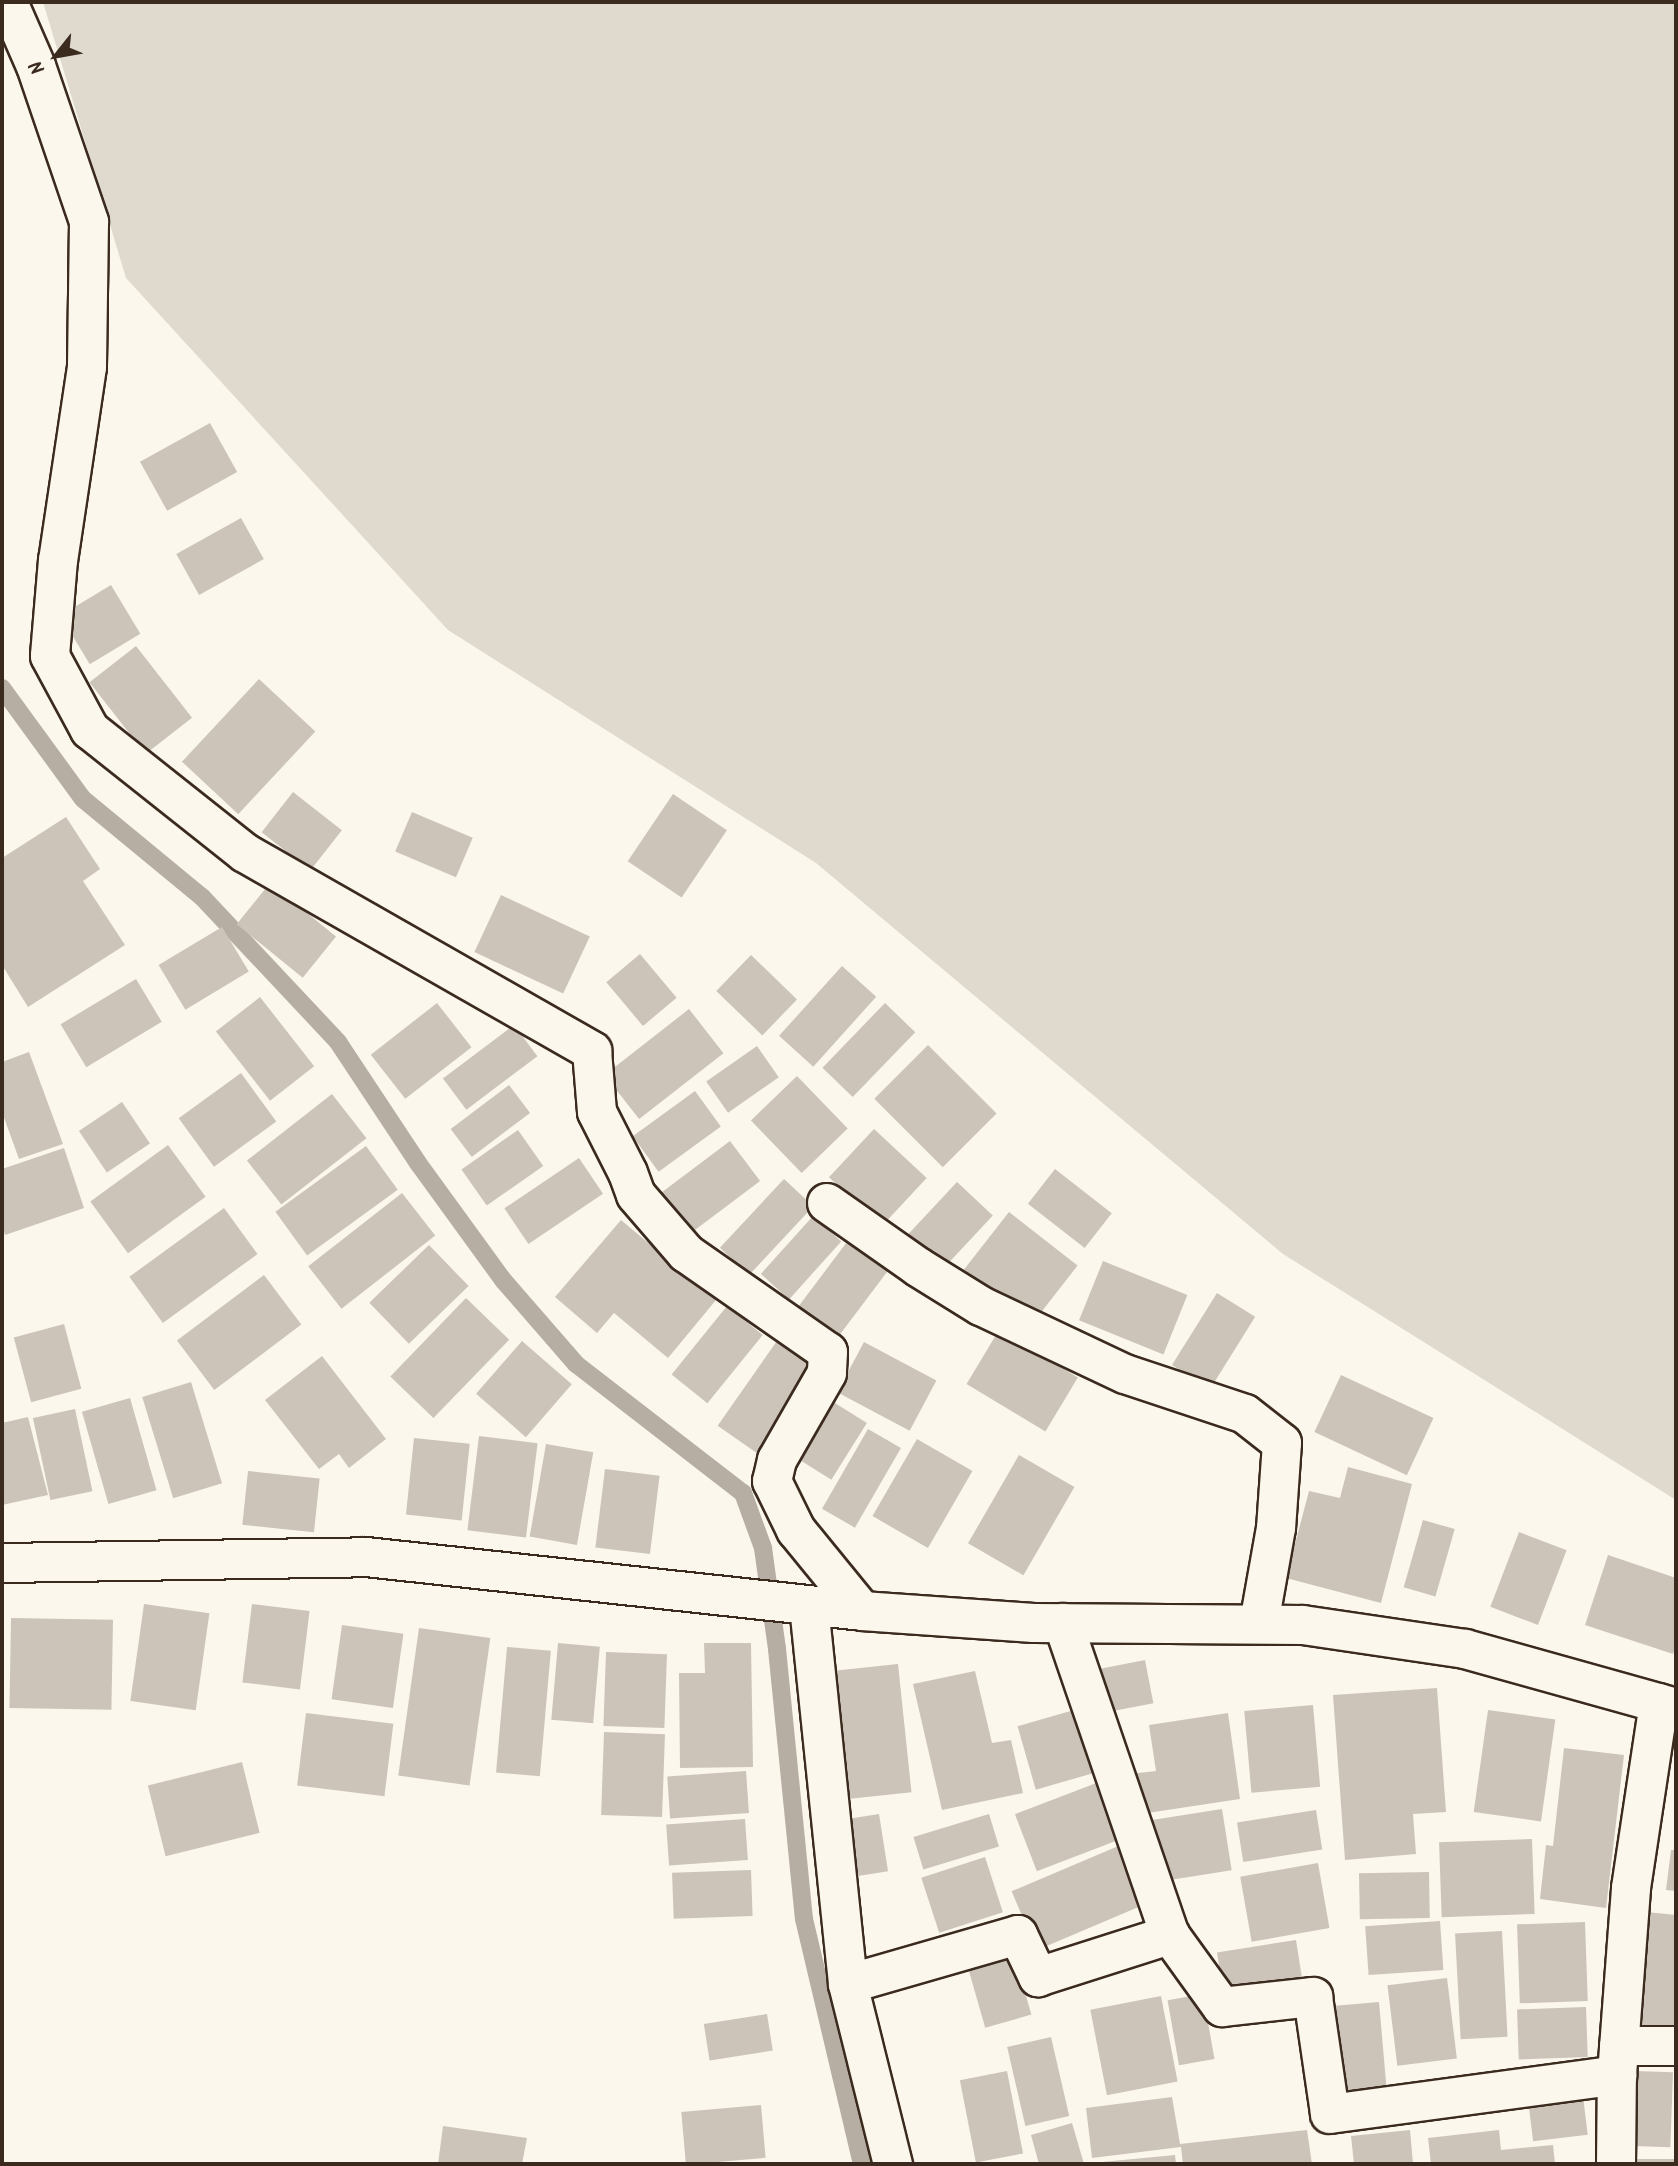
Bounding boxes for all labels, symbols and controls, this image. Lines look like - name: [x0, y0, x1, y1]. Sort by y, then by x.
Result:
- north arrow: [21, 21, 91, 91]
- text: N: [22, 54, 54, 80]

